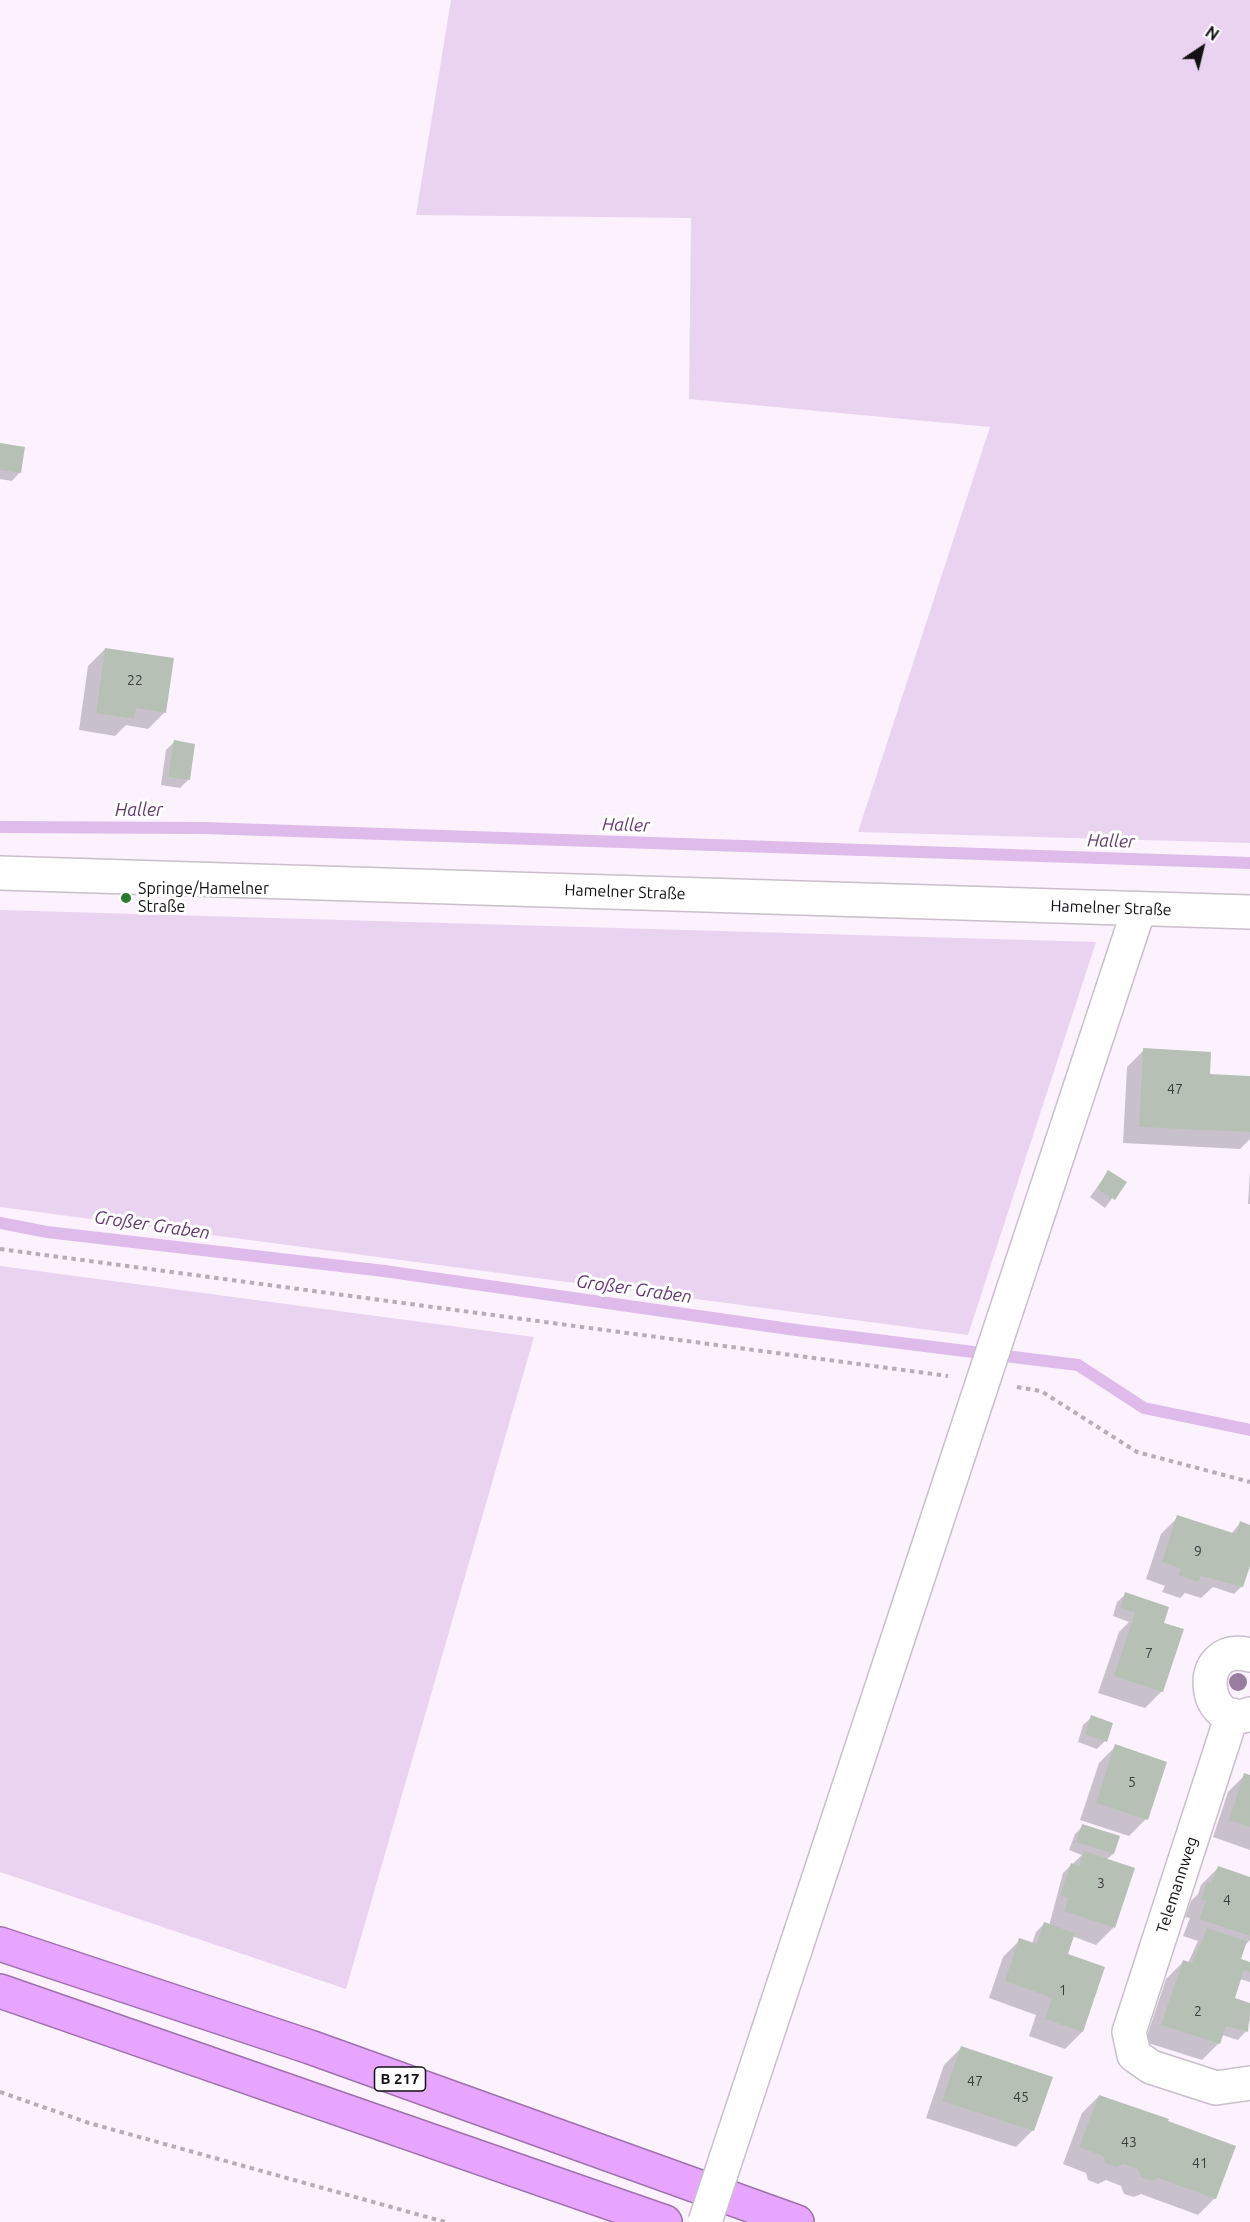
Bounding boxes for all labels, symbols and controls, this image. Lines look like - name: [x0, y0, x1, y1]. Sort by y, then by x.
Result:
- north arrow: [1172, 18, 1232, 78]
- text: N: [1202, 22, 1222, 44]
- house number: 22: [127, 672, 143, 688]
- water label: Haller: [115, 799, 163, 821]
- water label: Haller: [602, 813, 650, 837]
- water label: Haller: [1087, 829, 1135, 853]
- place label: Springe/Hamelner Straße: [138, 879, 269, 917]
- street label: Hamelner Straße: [564, 880, 686, 904]
- marker: Springe/Hamelner Straße: [119, 891, 133, 905]
- street label: Hamelner Straße: [1050, 896, 1172, 920]
- house number: 47: [1167, 1081, 1183, 1097]
- water label: Großer Graben: [93, 1206, 211, 1244]
- water label: Großer Graben: [575, 1270, 693, 1308]
- house number: 9: [1194, 1543, 1202, 1559]
- house number: 7: [1145, 1645, 1153, 1661]
- house number: 5: [1128, 1774, 1136, 1790]
- street label: Telemannweg: [1152, 1834, 1202, 1936]
- house number: 3: [1097, 1875, 1105, 1891]
- house number: 4: [1223, 1892, 1231, 1908]
- house number: 1: [1059, 1982, 1067, 1998]
- house number: 2: [1194, 2003, 1202, 2019]
- road number: B 217: [374, 2067, 426, 2091]
- house number: 47: [967, 2073, 983, 2089]
- house number: 45: [1013, 2089, 1029, 2105]
- house number: 43: [1121, 2134, 1137, 2150]
- house number: 41: [1192, 2155, 1208, 2171]

